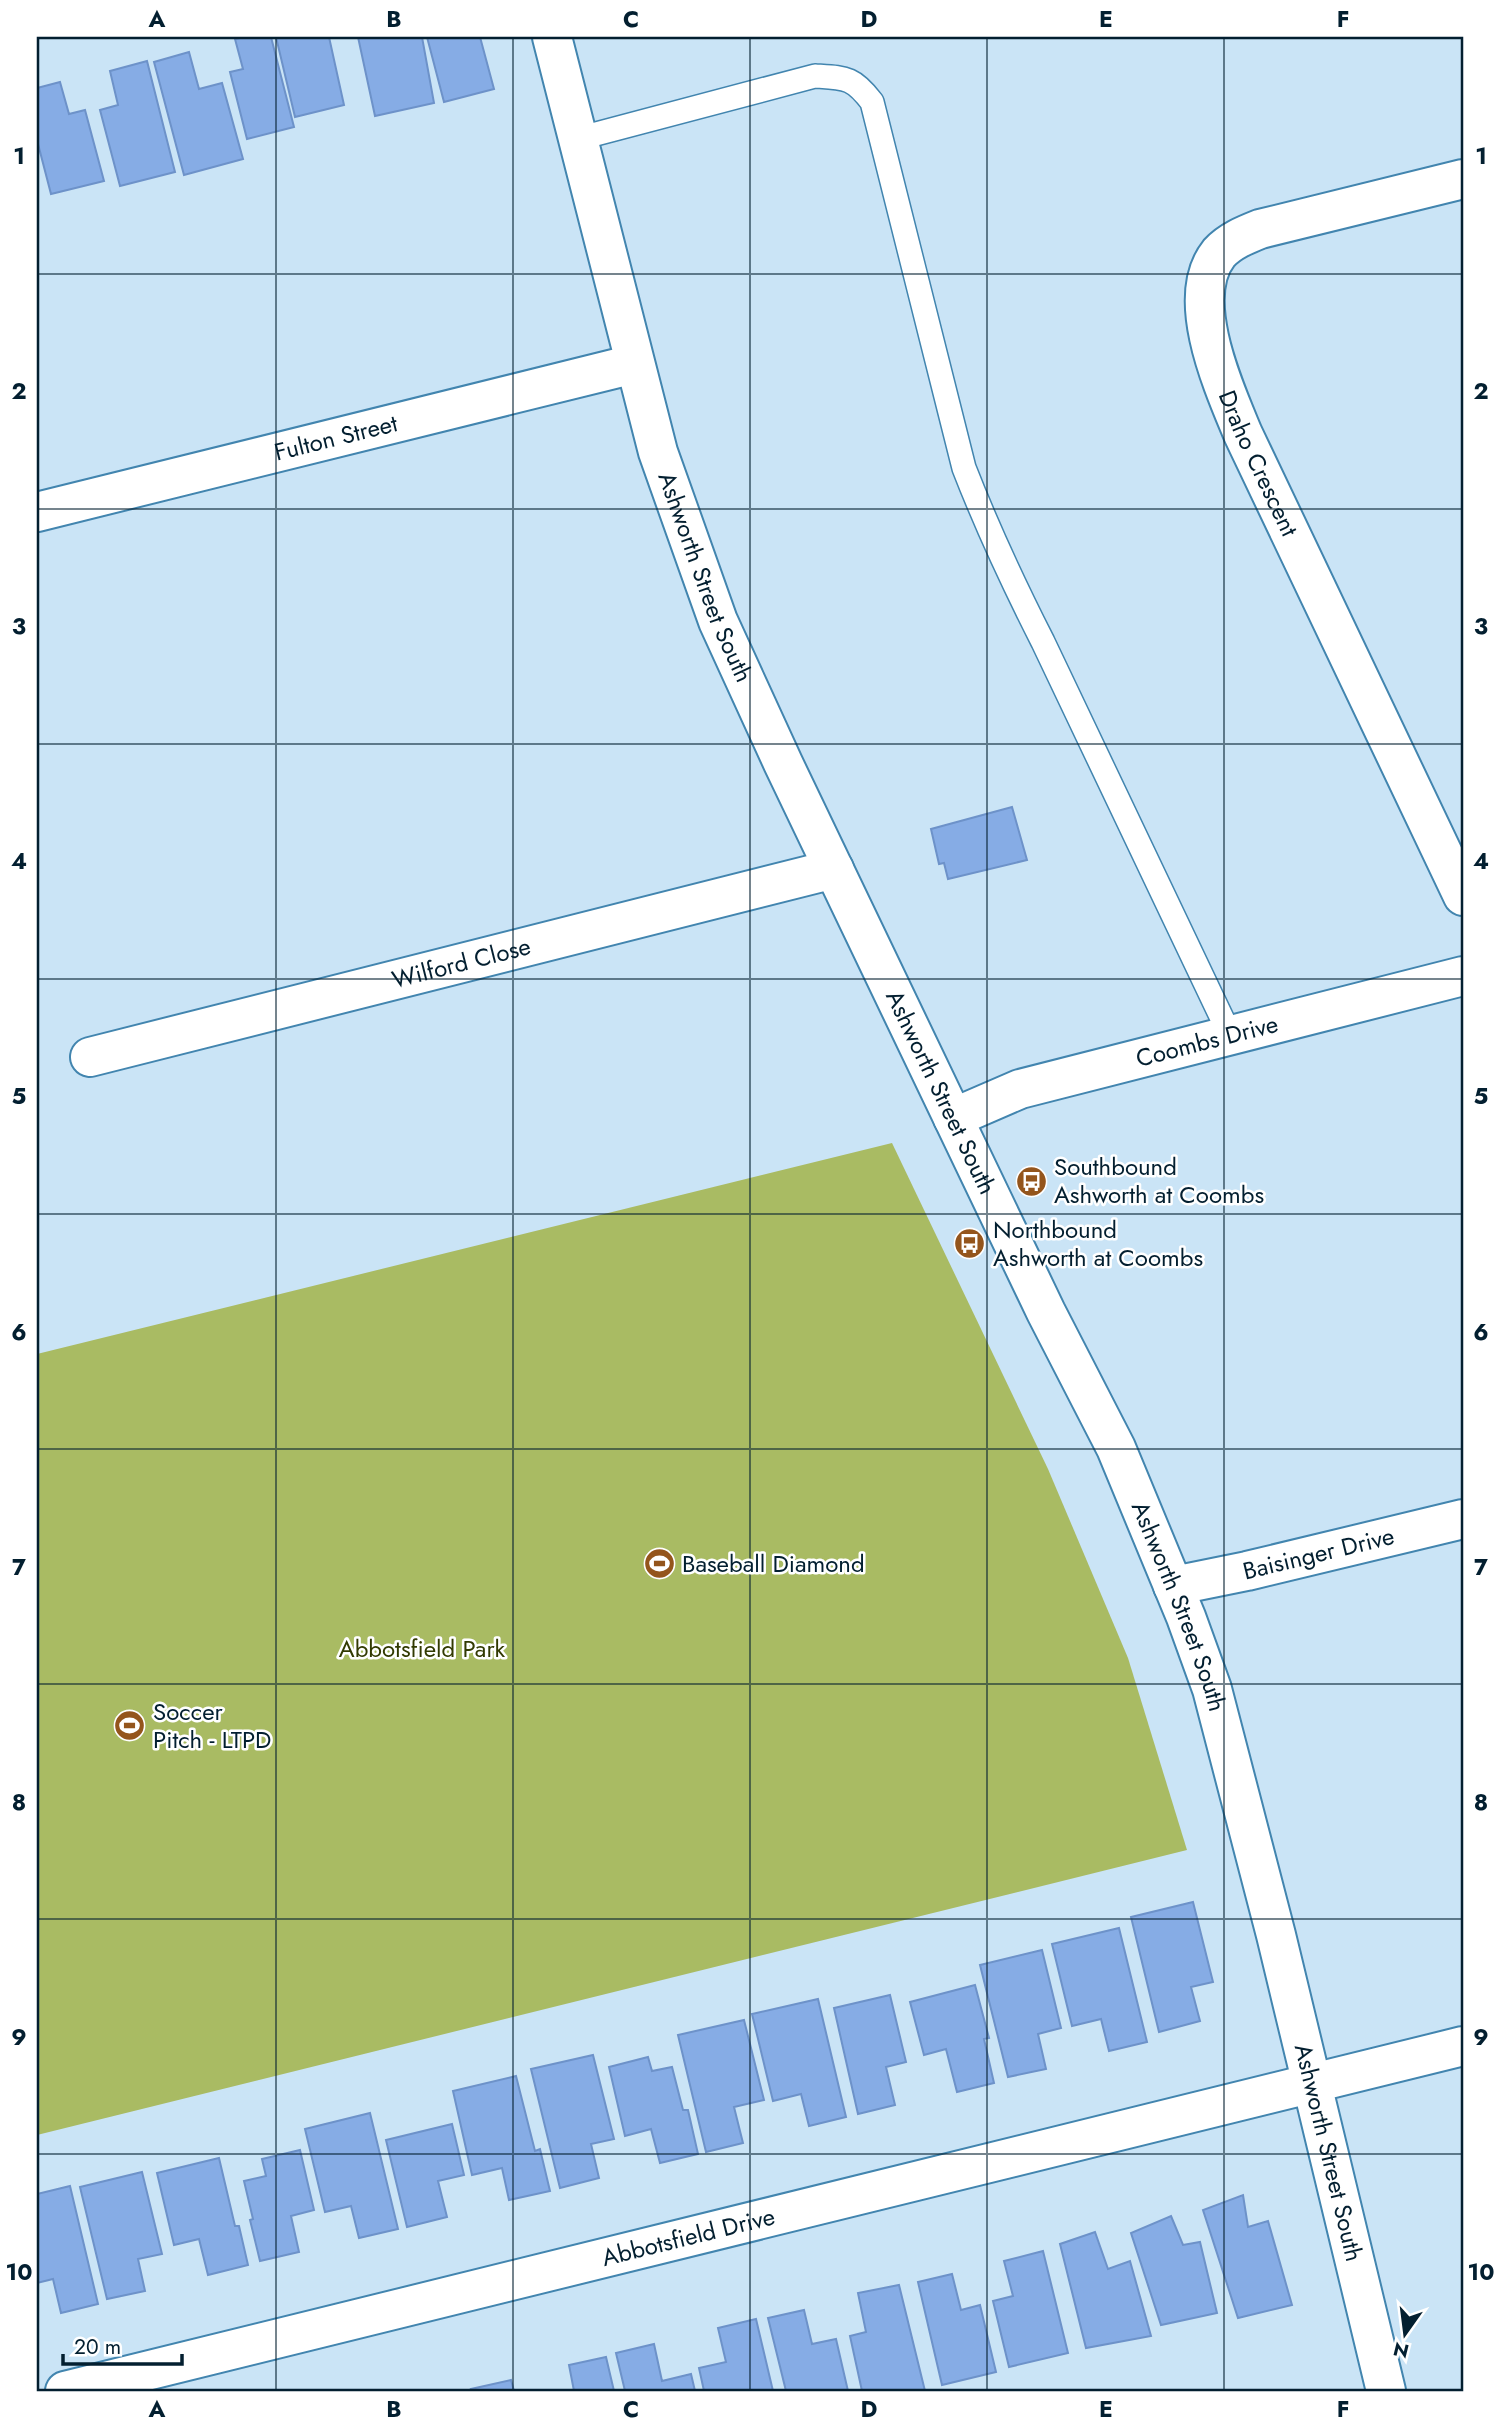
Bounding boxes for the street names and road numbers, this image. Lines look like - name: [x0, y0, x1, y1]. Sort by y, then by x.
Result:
- street label: Draho Crescent: [1210, 385, 1307, 542]
- street label: Fulton Street: [271, 405, 401, 470]
- street label: Ashworth Street South: [649, 467, 762, 688]
- street label: Wilford Close: [388, 928, 534, 997]
- street label: Ashworth Street South: [877, 984, 1005, 1200]
- street label: Coombs Drive: [1132, 1006, 1282, 1076]
- street label: Ashworth Street South: [1123, 1496, 1235, 1715]
- street label: Baisinger Drive: [1239, 1518, 1398, 1588]
- street label: Ashworth Street South: [1286, 2040, 1372, 2265]
- street label: Abbotsfield Drive: [598, 2198, 778, 2275]

